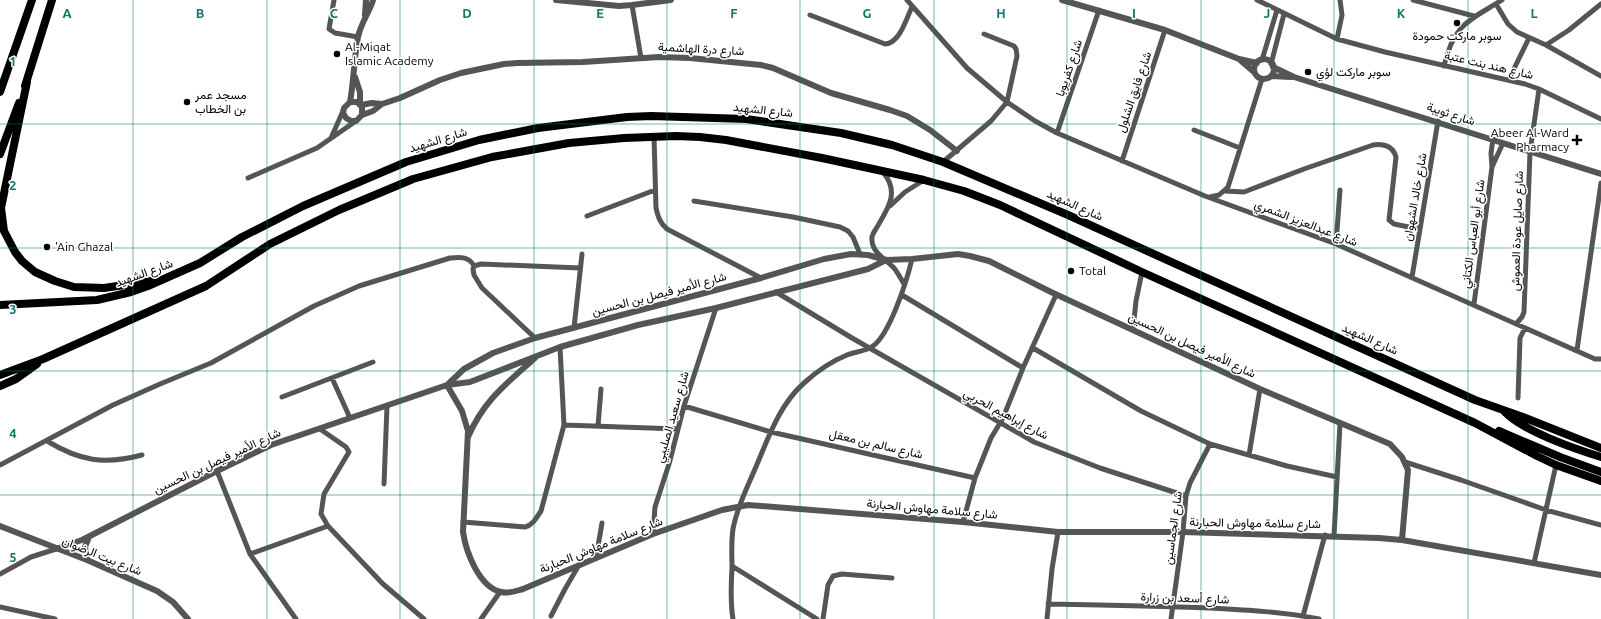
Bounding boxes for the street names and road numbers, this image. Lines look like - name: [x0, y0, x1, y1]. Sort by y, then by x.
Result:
- street label: شارع كفريوبا: [1053, 38, 1087, 99]
- street label: شارع درة الهاشمية: [657, 40, 745, 60]
- street label: شارع هند بنت عتبة: [1443, 48, 1535, 84]
- street label: شارع فايق الشلول: [1114, 50, 1156, 135]
- street label: شارع الشهيد: [732, 100, 794, 122]
- street label: شارع ثويبة: [1424, 100, 1477, 130]
- street label: شارع الشهيد: [407, 125, 469, 157]
- street label: شارع خالد الشهوان: [1400, 152, 1432, 243]
- street label: شارع صايل عودة العموش: [1508, 171, 1528, 291]
- street label: شارع أبو العباس الكتاني: [1458, 179, 1491, 290]
- street label: شارع الشهيد: [1044, 186, 1105, 225]
- street label: شارع عبدالعزيز الشمري: [1251, 197, 1360, 252]
- street label: شارع الشهيد: [113, 256, 175, 292]
- street label: شارع الأمير فيصل بن الحسين: [590, 269, 728, 321]
- street label: شارع الأمير فيصل بن الحسين: [1125, 309, 1258, 383]
- street label: شارع الشهيد: [1339, 320, 1400, 359]
- street label: شارع سعيد الصليبي: [652, 370, 695, 465]
- street label: شارع إبراهيم الحربي: [960, 386, 1051, 445]
- street label: شارع الأمير فيصل بن الحسين: [151, 425, 284, 499]
- street label: شارع سالم بن معقل: [827, 426, 924, 464]
- street label: شارع الجماسين: [1161, 490, 1187, 566]
- street label: شارع سلامة مهاوش الحبارنة: [866, 496, 998, 524]
- street label: شارع سلامة مهاوش الحبارنة: [537, 514, 665, 578]
- street label: شارع سلامة مهاوش الحبارنة: [1189, 515, 1321, 533]
- street label: شارع بيت الرضوان: [59, 534, 144, 580]
- street label: شارع أسعد بن زرارة: [1140, 589, 1230, 609]

